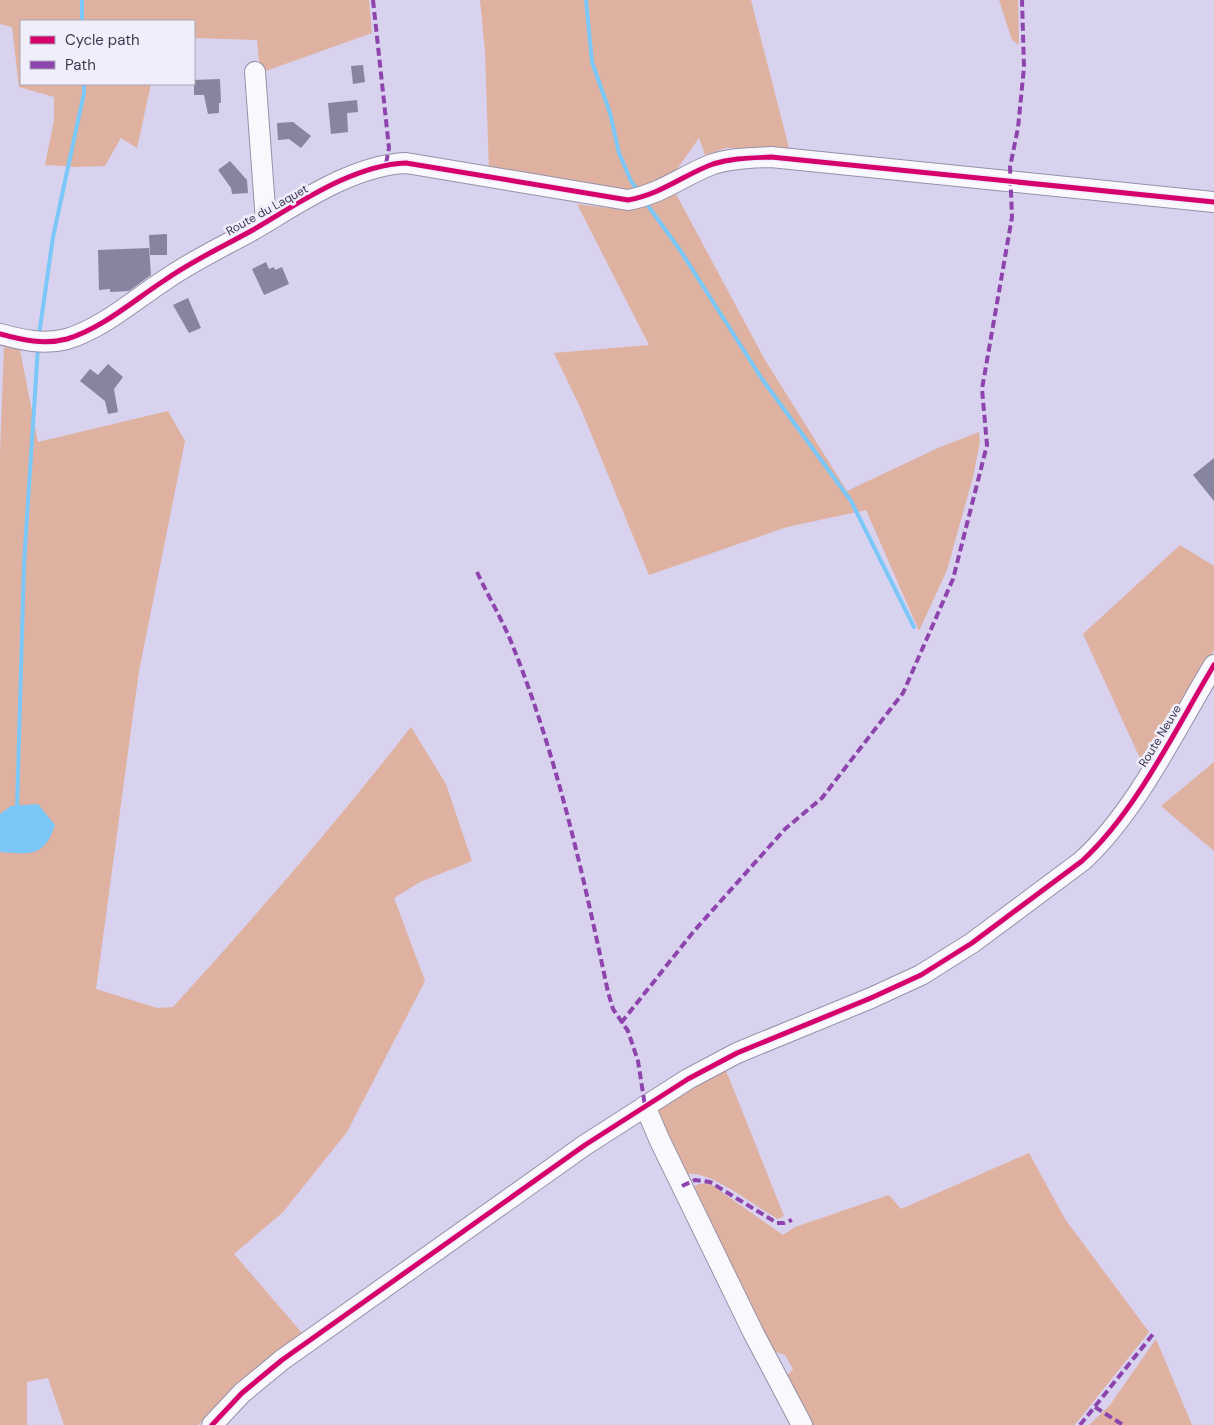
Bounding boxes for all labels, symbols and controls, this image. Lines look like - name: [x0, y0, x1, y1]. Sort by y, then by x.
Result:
- legend: [20, 20, 195, 85]
- text: Cycle path: [65, 30, 140, 50]
- text: Path: [65, 55, 96, 75]
- street label: Route du Laquet: [223, 181, 311, 239]
- street label: Route Neuve: [1135, 702, 1185, 770]

